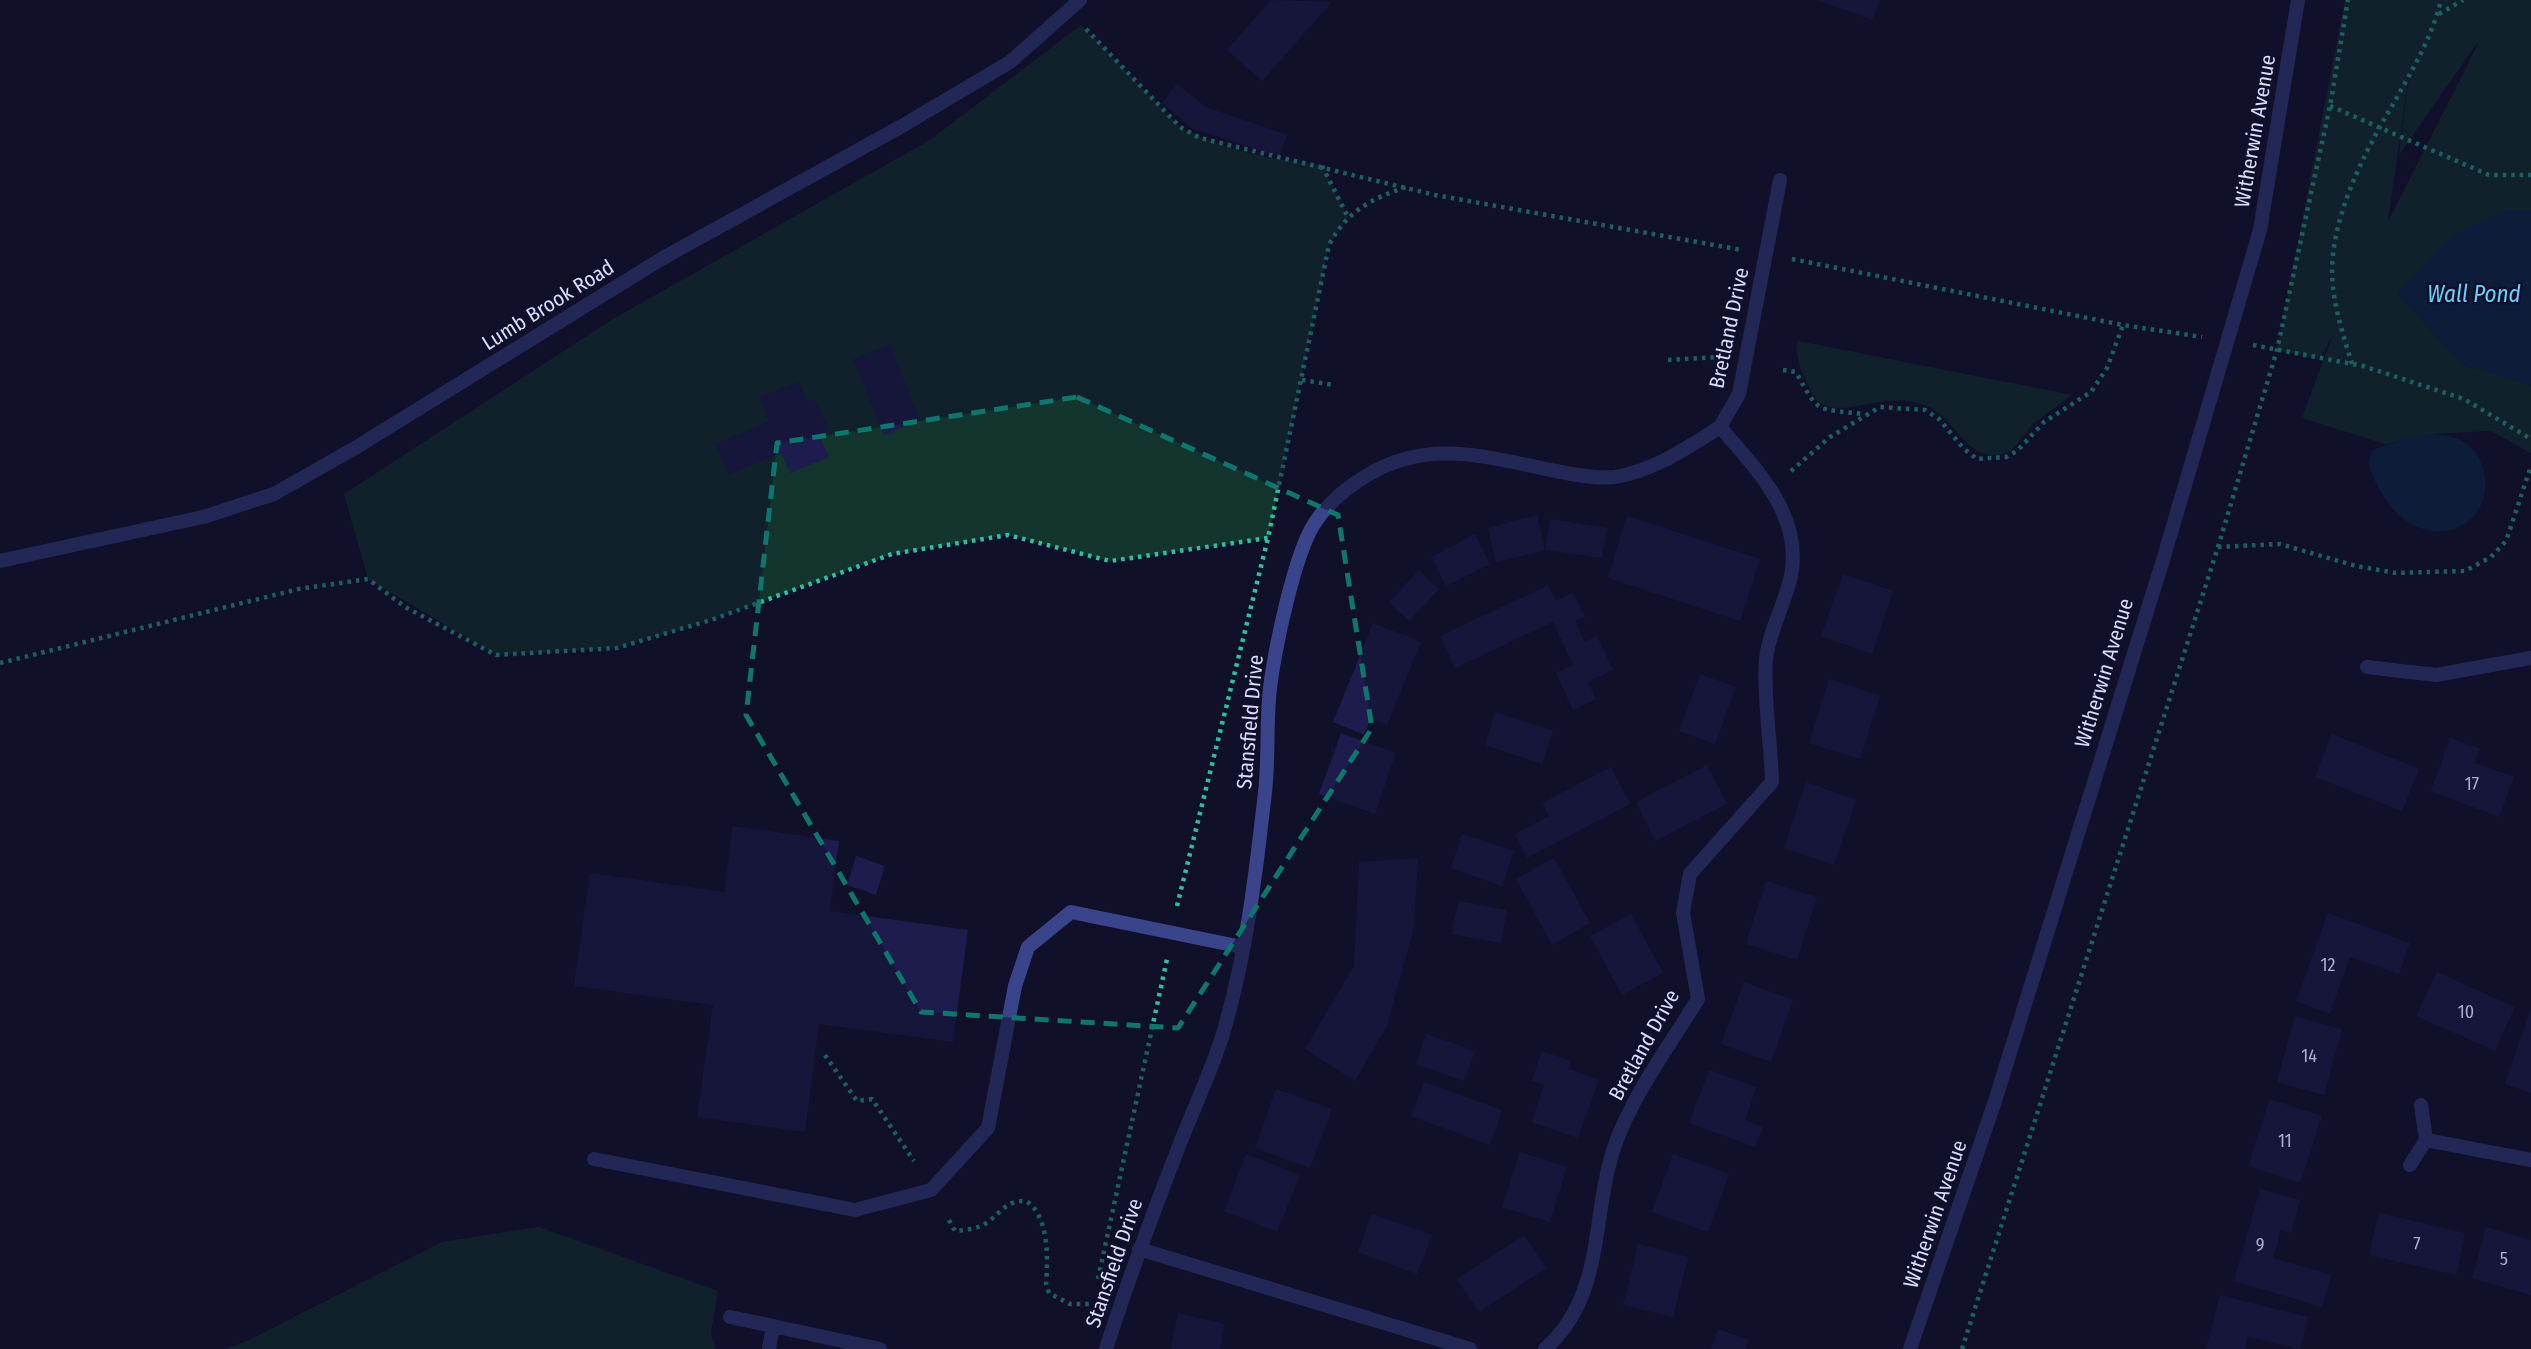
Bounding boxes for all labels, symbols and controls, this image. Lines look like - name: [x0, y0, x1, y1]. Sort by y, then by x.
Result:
- street label: Witherwin Avenue: [2229, 53, 2281, 209]
- street label: Lumb Brook Road: [477, 254, 619, 356]
- street label: Bretland Drive: [1704, 265, 1754, 391]
- water label: Wall Pond: [2427, 280, 2521, 308]
- street label: Witherwin Avenue: [2069, 595, 2139, 751]
- street label: Stansfield Drive: [1231, 654, 1269, 790]
- house number: 17: [2465, 773, 2479, 795]
- house number: 12: [2321, 954, 2336, 976]
- street label: Bretland Drive: [1603, 985, 1685, 1105]
- house number: 10: [2458, 1001, 2474, 1023]
- house number: 14: [2301, 1045, 2317, 1067]
- house number: 11: [2278, 1130, 2292, 1152]
- street label: Witherwin Avenue: [1898, 1137, 1972, 1291]
- street label: Stansfield Drive: [1080, 1195, 1148, 1331]
- house number: 7: [2413, 1233, 2421, 1255]
- house number: 9: [2256, 1234, 2264, 1256]
- house number: 5: [2500, 1248, 2508, 1270]

